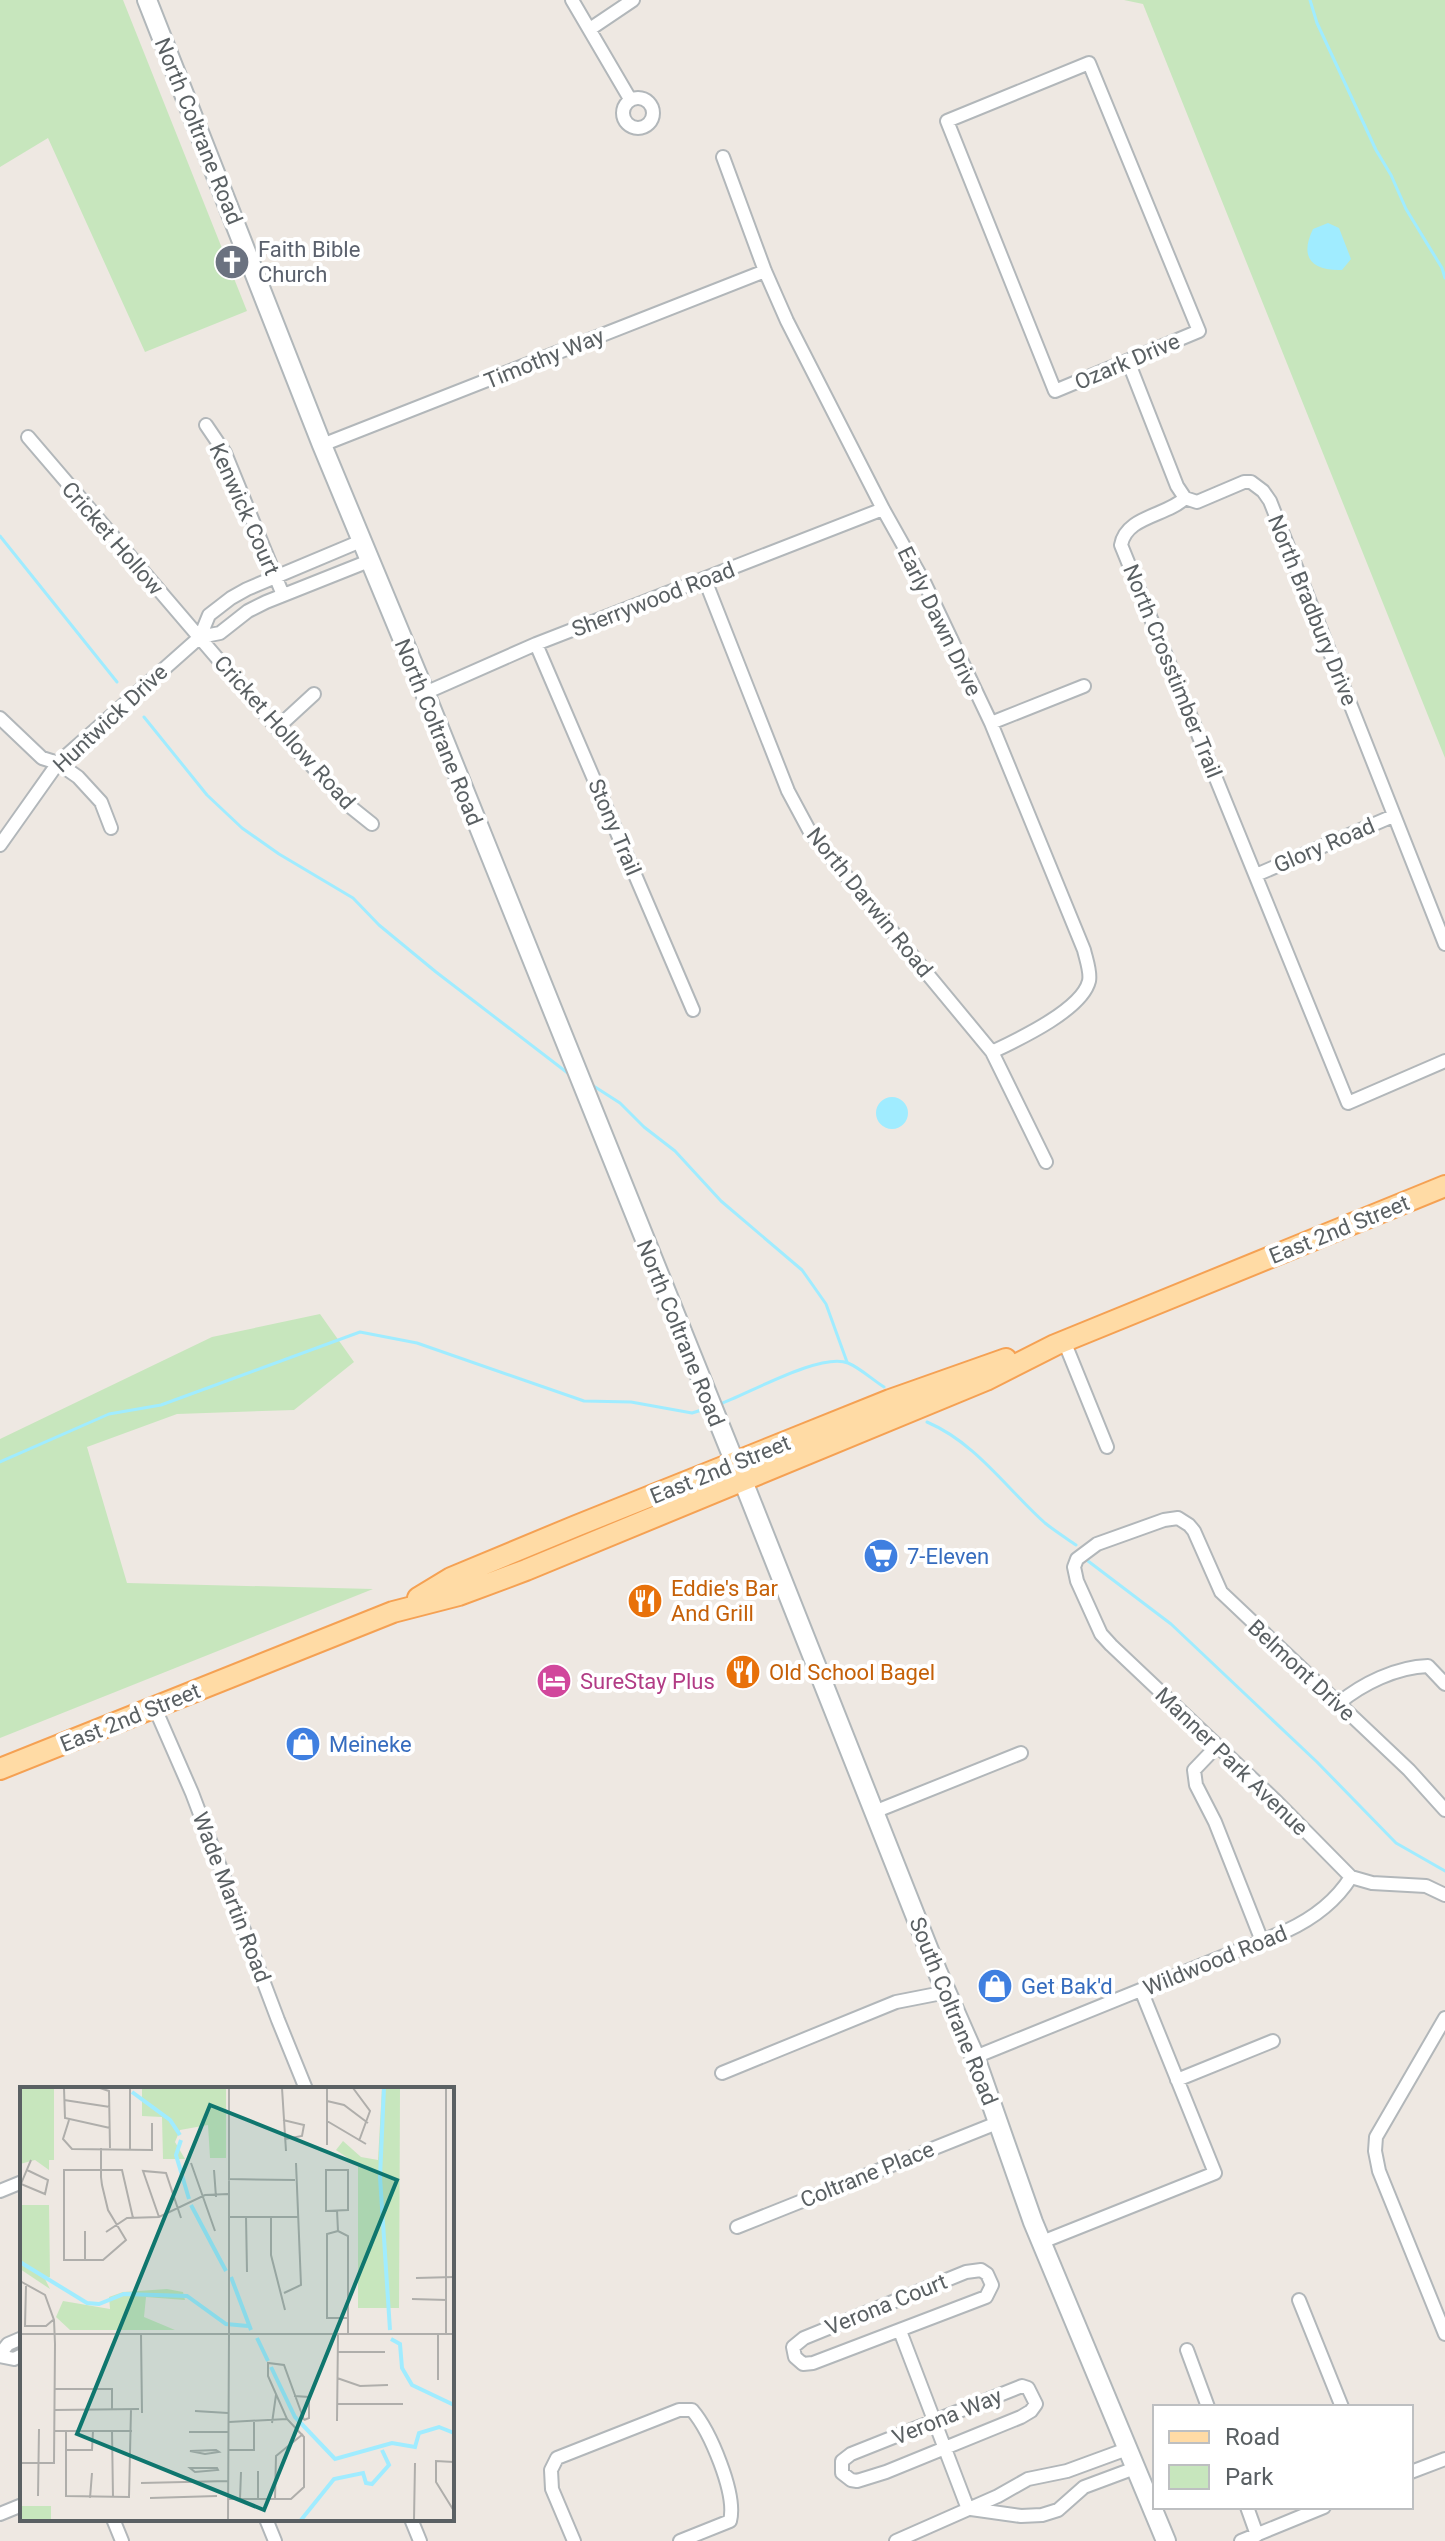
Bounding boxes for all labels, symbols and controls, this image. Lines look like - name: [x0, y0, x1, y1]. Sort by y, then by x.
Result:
- street label: North Coltrane Road: [150, 34, 247, 228]
- place label: Faith Bible Church: [258, 237, 360, 287]
- church icon: Faith Bible Church: [213, 243, 251, 281]
- street label: Timothy Way: [481, 323, 608, 394]
- street label: Ozark Drive: [1071, 328, 1183, 395]
- street label: Kenwick Court: [204, 439, 285, 579]
- street label: Cricket Hollow: [57, 477, 169, 600]
- street label: North Bradbury Drive: [1263, 511, 1362, 709]
- street label: Early Dawn Drive: [893, 542, 987, 700]
- street label: Sherrywood Road: [568, 557, 738, 642]
- street label: North Crosstimber Trail: [1118, 561, 1227, 782]
- street label: North Coltrane Road: [390, 635, 487, 829]
- street label: Cricket Hollow Road: [209, 650, 360, 814]
- street label: Huntwick Drive: [48, 659, 172, 778]
- street label: Stony Trail: [583, 775, 646, 879]
- street label: Glory Road: [1270, 813, 1378, 878]
- street label: North Darwin Road: [802, 823, 938, 982]
- street label: East 2nd Street: [1265, 1190, 1413, 1269]
- street label: North Coltrane Road: [632, 1236, 729, 1430]
- street label: East 2nd Street: [646, 1430, 794, 1509]
- supermarket icon: 7-Eleven: [862, 1537, 900, 1575]
- place label: 7-Eleven: [907, 1544, 989, 1569]
- place label: Eddie's Bar And Grill: [671, 1576, 778, 1626]
- restaurant icon: Eddie's Bar And Grill: [626, 1582, 664, 1620]
- street label: Belmont Drive: [1243, 1615, 1360, 1726]
- restaurant icon: Old School Bagel: [724, 1653, 762, 1691]
- place label: Old School Bagel: [769, 1660, 935, 1685]
- hotel icon: SureStay Plus: [535, 1662, 573, 1700]
- place label: SureStay Plus: [580, 1669, 715, 1694]
- street label: East 2nd Street: [56, 1678, 204, 1757]
- street label: Manner Park Avenue: [1150, 1682, 1313, 1840]
- shop icon: Meineke: [284, 1725, 322, 1763]
- place label: Meineke: [329, 1732, 412, 1757]
- street label: Wade Martin Road: [188, 1808, 276, 1986]
- street label: South Coltrane Road: [904, 1913, 1003, 2109]
- street label: Wildwood Road: [1140, 1920, 1291, 2001]
- shop icon: Get Bak'd: [976, 1967, 1014, 2005]
- place label: Get Bak'd: [1021, 1974, 1113, 1999]
- inset map: [20, 2087, 454, 2521]
- street label: Coltrane Place: [797, 2136, 938, 2213]
- street label: Verona Court: [822, 2269, 951, 2340]
- street label: Verona Way: [889, 2383, 1006, 2450]
- legend: [1153, 2405, 1413, 2509]
- text: Road: [1225, 2423, 1280, 2451]
- text: Park: [1225, 2463, 1274, 2491]

